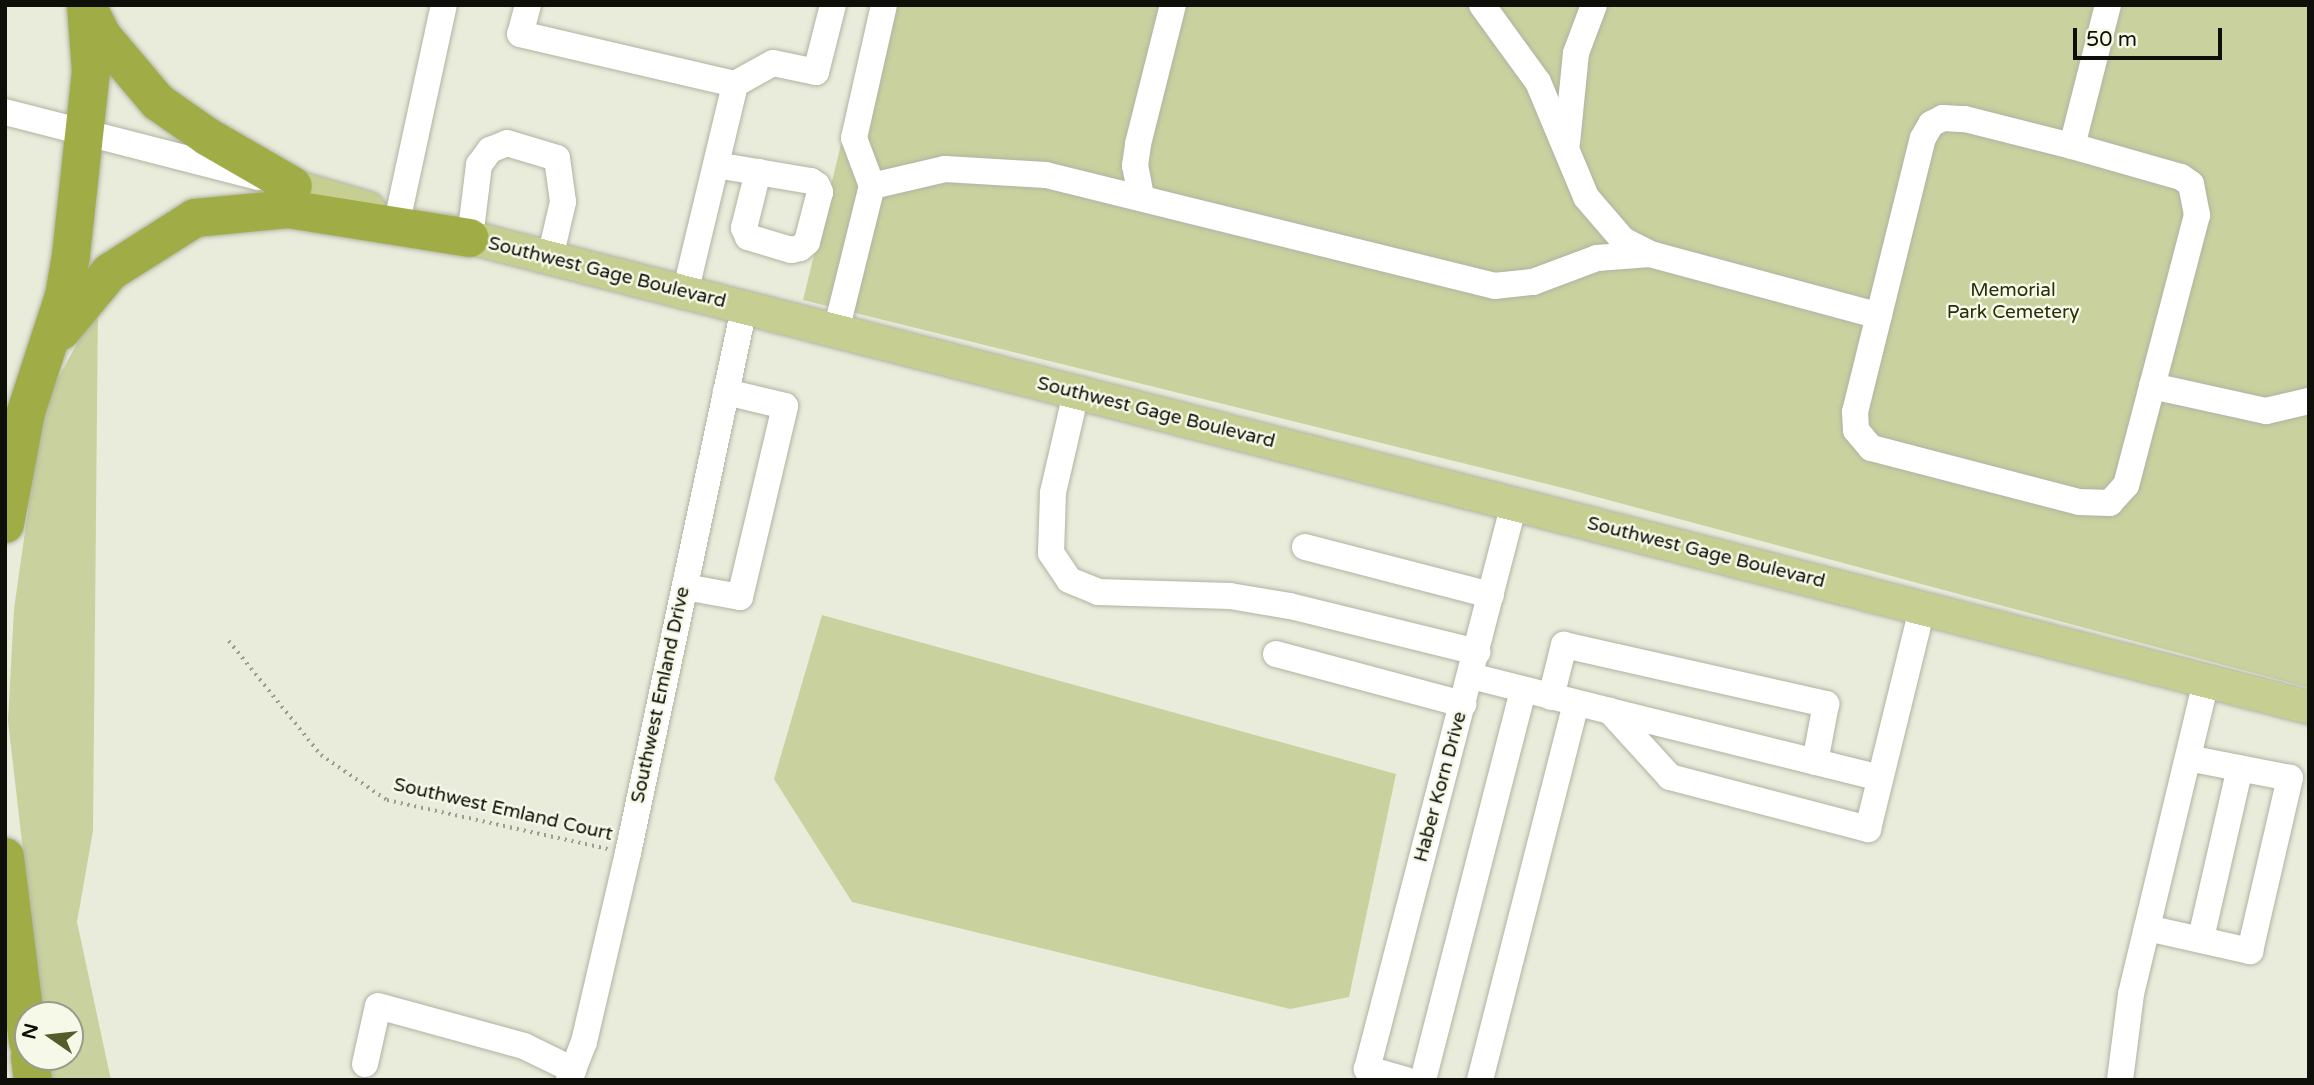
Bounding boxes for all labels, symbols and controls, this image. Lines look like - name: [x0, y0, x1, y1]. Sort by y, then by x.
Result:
- scale bar: [2076, 14, 2225, 58]
- text: 50 m: [2086, 27, 2137, 52]
- street label: Southwest Gage Boulevard: [486, 232, 728, 314]
- park label: Memorial Park Cemetery: [1947, 280, 2079, 324]
- street label: Southwest Gage Boulevard: [1035, 372, 1277, 454]
- street label: Southwest Gage Boulevard: [1585, 512, 1827, 594]
- street label: Southwest Emland Drive: [627, 585, 695, 805]
- street label: Haber Korn Drive: [1410, 709, 1472, 865]
- street label: Southwest Emland Court: [391, 774, 615, 846]
- north arrow: [14, 1001, 84, 1071]
- text: N: [18, 1021, 43, 1041]

